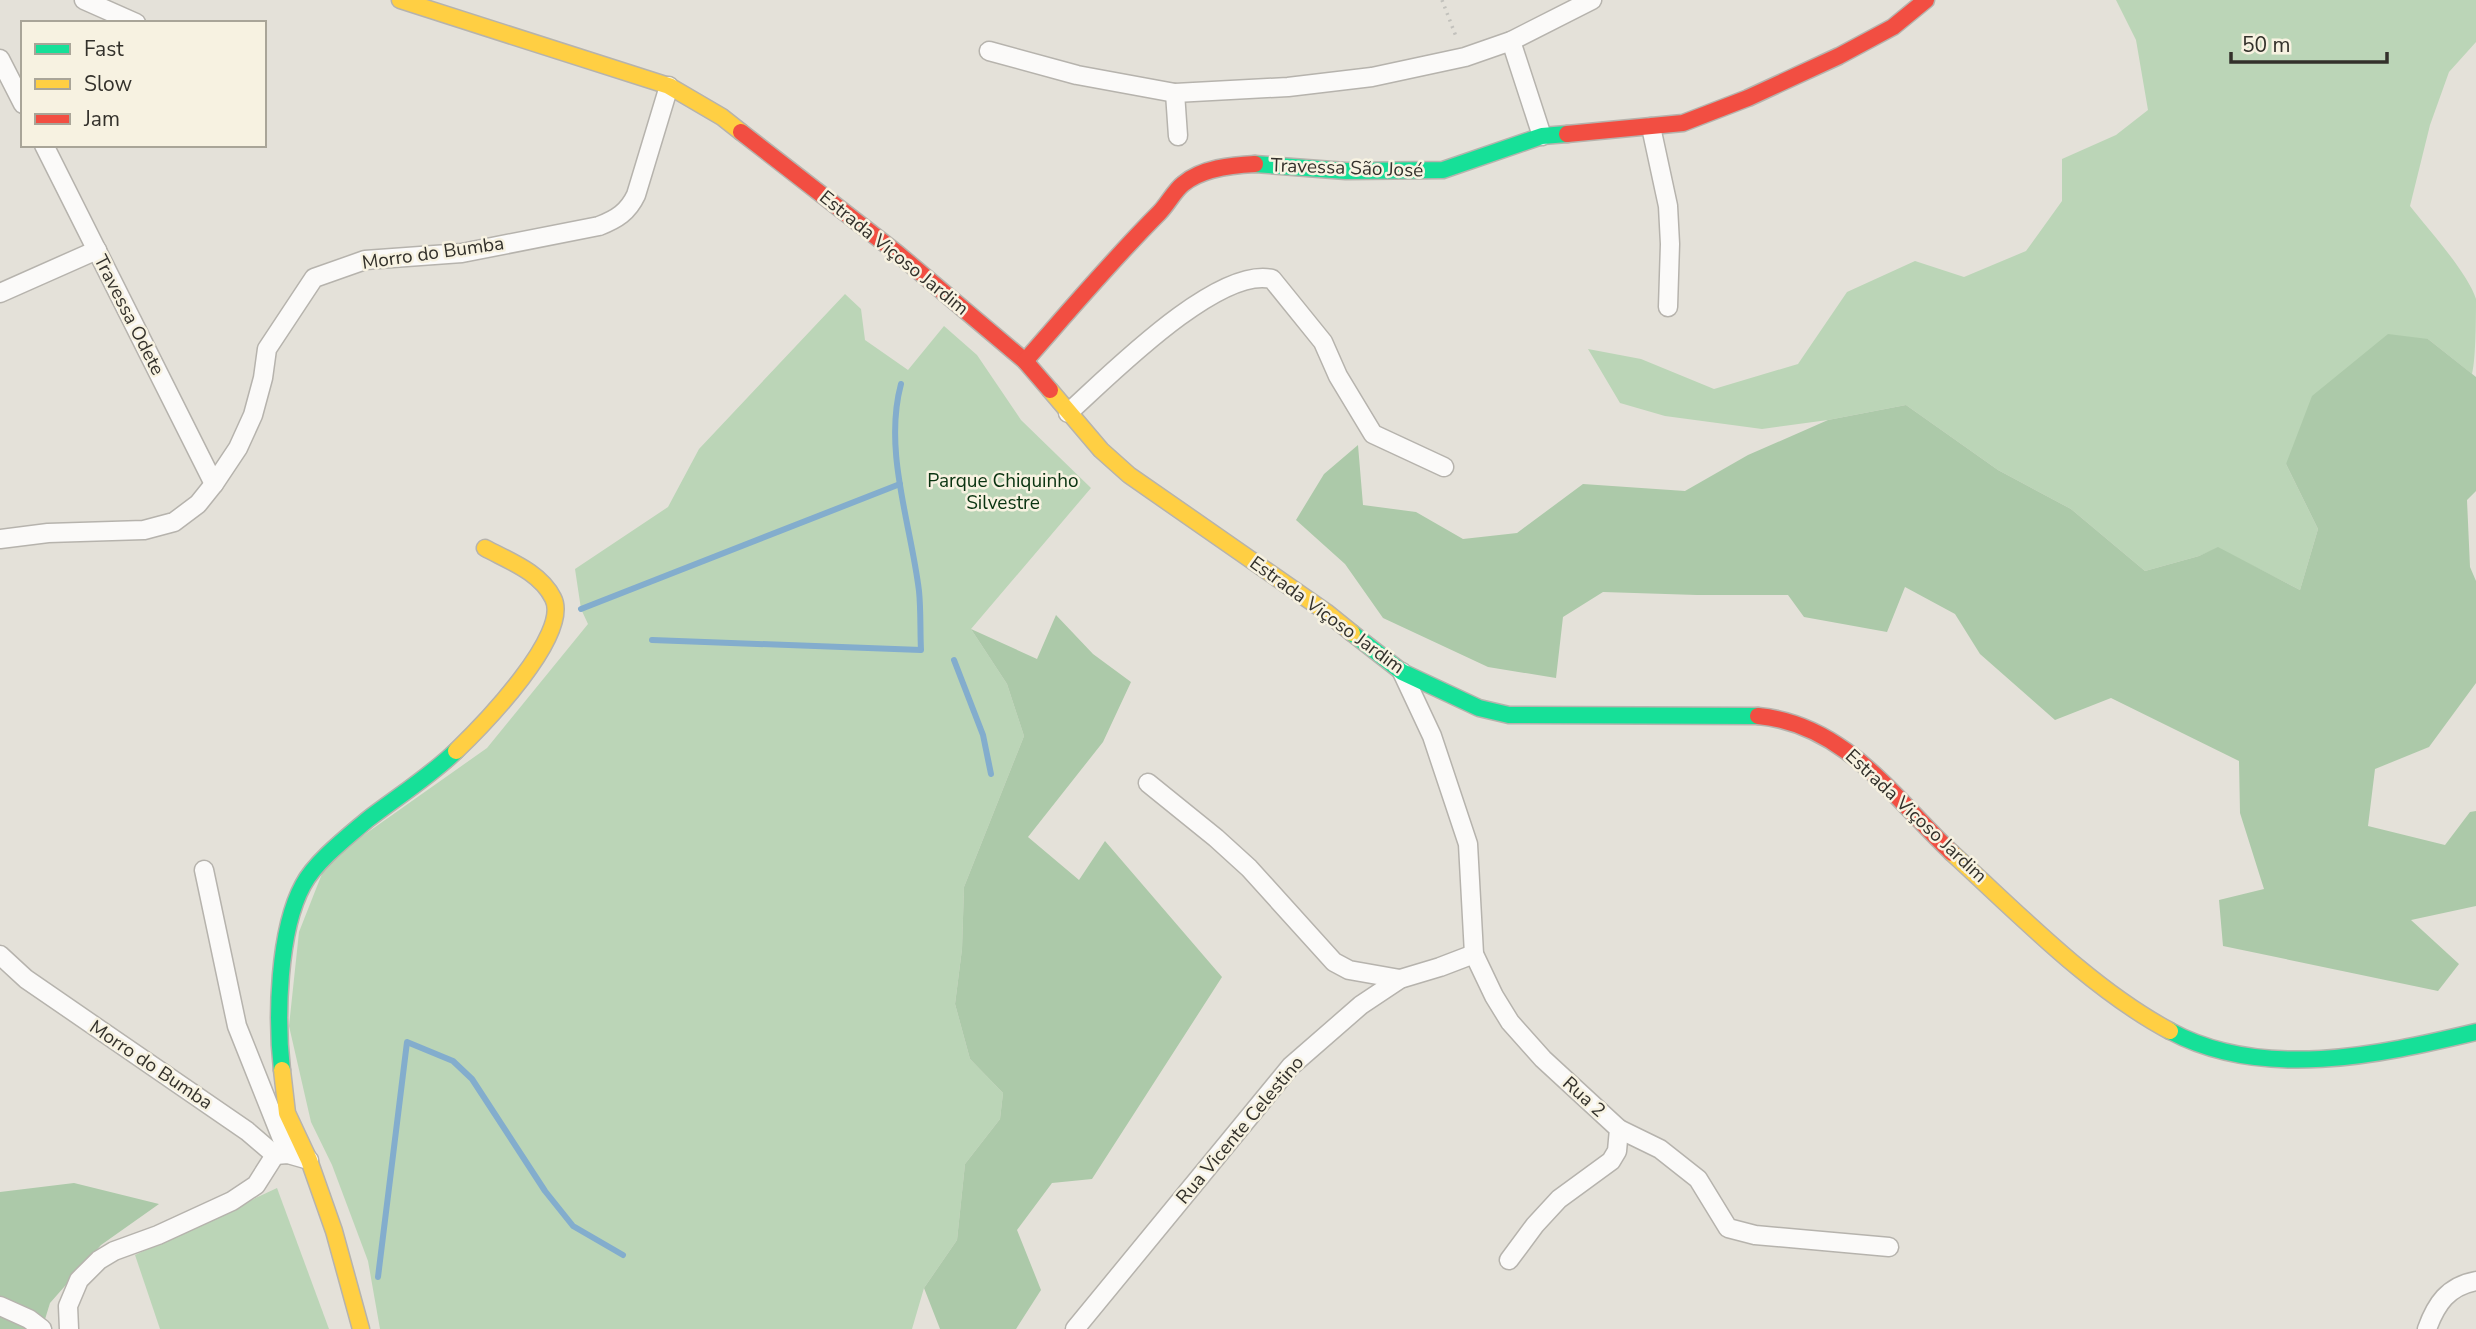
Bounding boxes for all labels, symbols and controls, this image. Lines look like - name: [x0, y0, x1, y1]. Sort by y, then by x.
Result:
- legend: [21, 21, 266, 147]
- scale bar: [2231, 21, 2387, 65]
- text: 50 m: [2242, 31, 2291, 59]
- text: Fast: [84, 35, 124, 63]
- text: Slow: [84, 70, 133, 98]
- text: Jam: [83, 105, 120, 133]
- street label: Travessa São José: [1270, 152, 1424, 184]
- street label: Estrada Viçoso Jardim: [814, 185, 974, 321]
- street label: Morro do Bumba: [360, 230, 506, 276]
- street label: Travessa Odete: [87, 250, 171, 380]
- park label: Parque Chiquinho Silvestre: [927, 468, 1079, 516]
- street label: Estrada Viçoso Jardim: [1244, 550, 1410, 680]
- street label: Estrada Viçoso Jardim: [1839, 743, 1993, 889]
- street label: Morro do Bumba: [84, 1014, 218, 1116]
- street label: Rua Vicente Celestino: [1170, 1050, 1310, 1210]
- street label: Rua 2: [1557, 1071, 1611, 1123]

